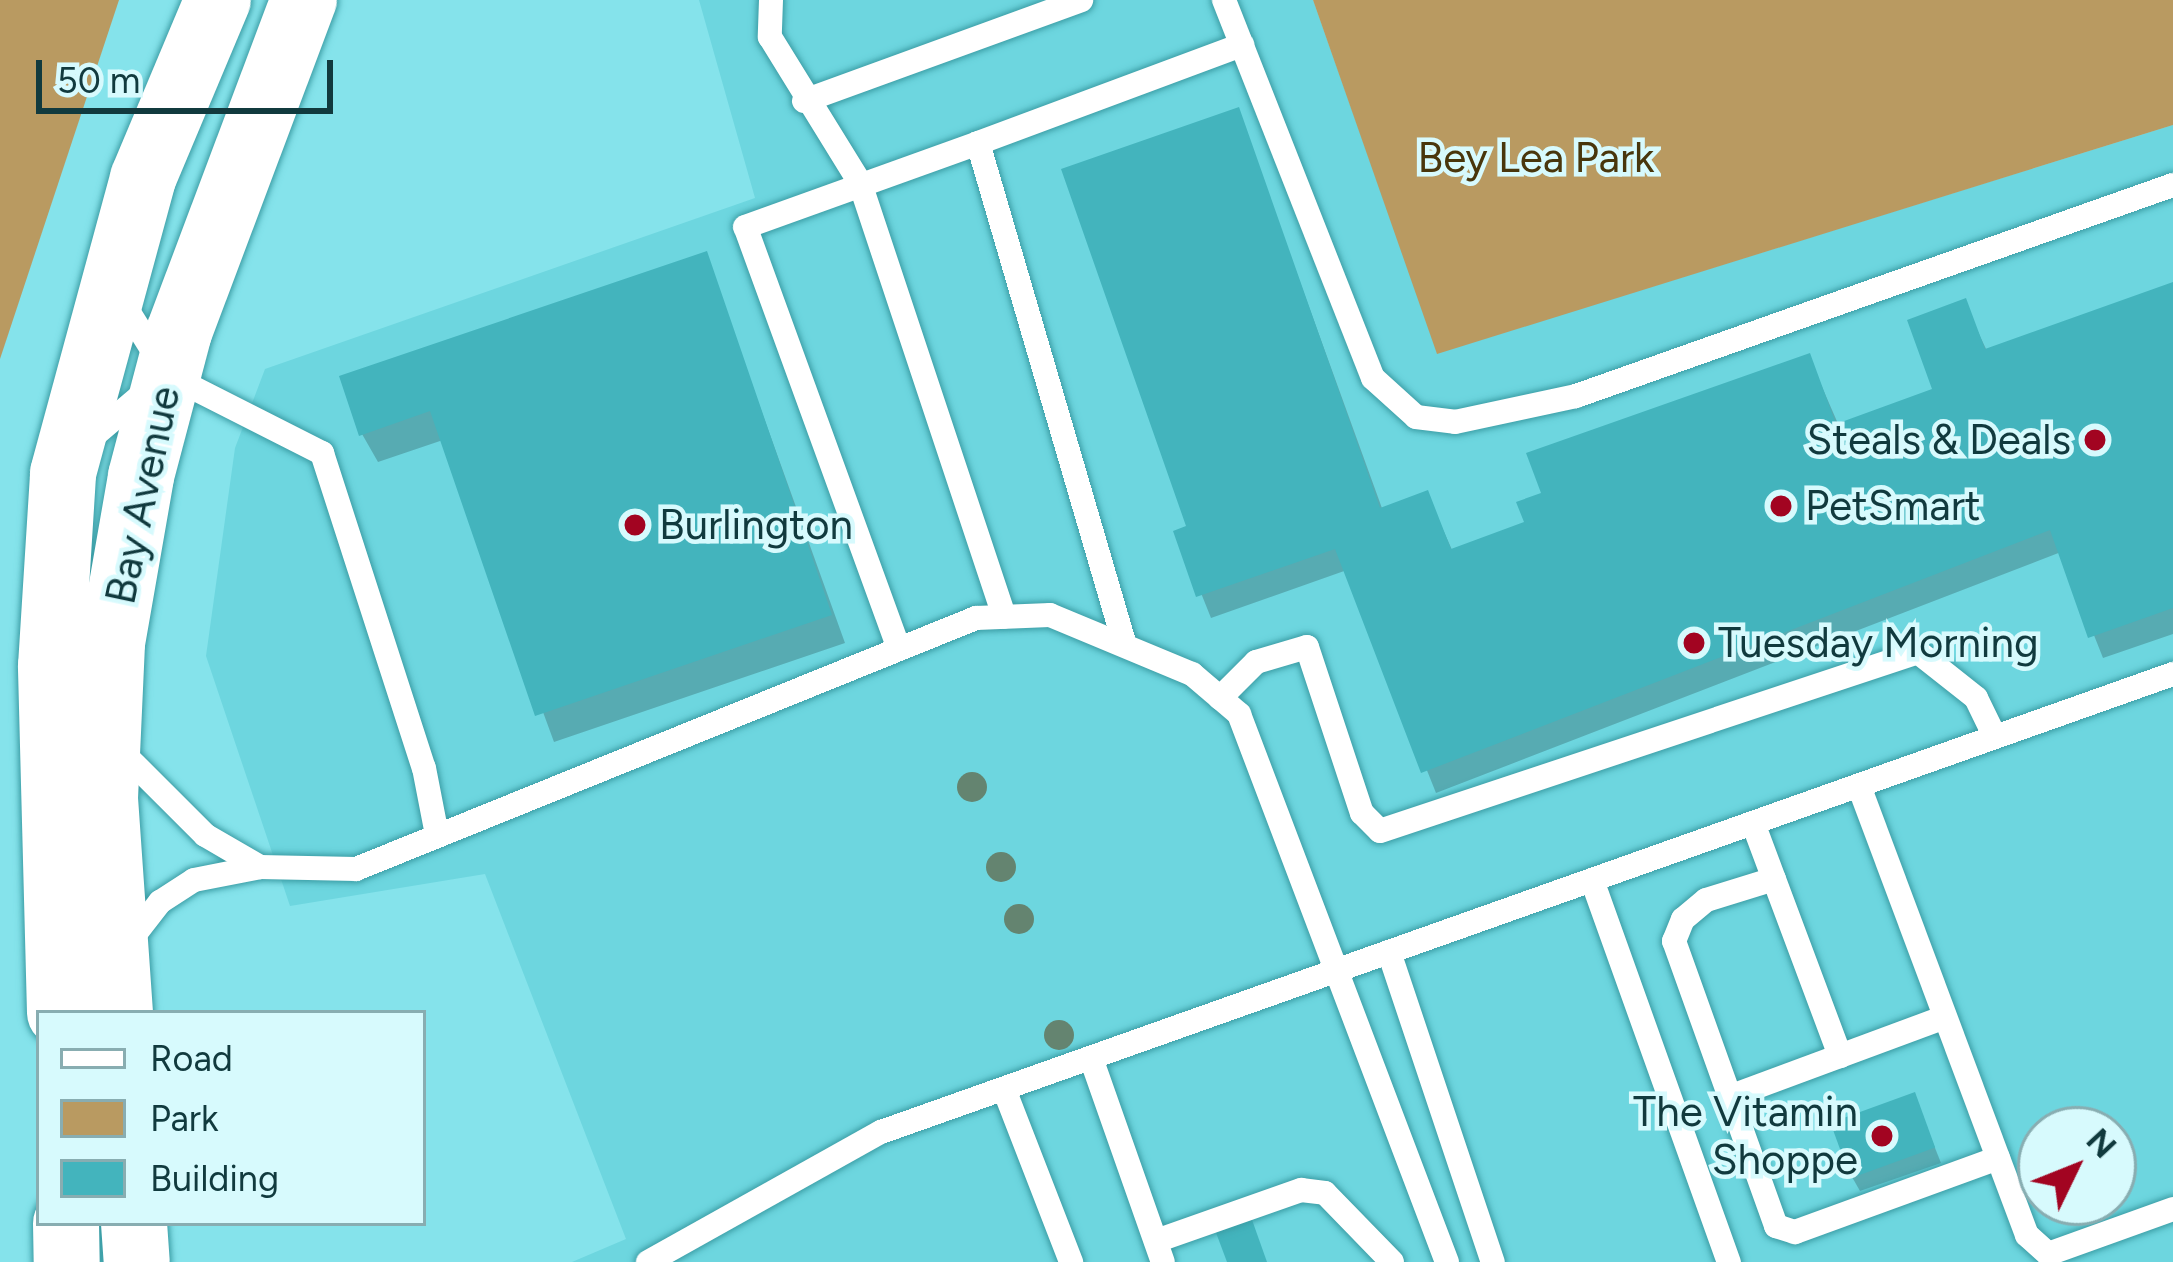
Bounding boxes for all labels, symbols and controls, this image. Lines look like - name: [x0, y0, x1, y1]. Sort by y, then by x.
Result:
- scale bar: [42, 36, 339, 110]
- text: 50 m: [57, 59, 140, 102]
- park label: Bey Lea Park: [1418, 133, 1654, 183]
- street label: Bay Avenue: [95, 382, 191, 608]
- place label: Steals & Deals: [1806, 415, 2071, 465]
- marker: Steals & Deals: [2082, 427, 2108, 453]
- place label: PetSmart: [1805, 481, 1981, 531]
- marker: PetSmart: [1768, 493, 1794, 519]
- place label: Burlington: [659, 500, 853, 550]
- marker: Burlington: [622, 512, 648, 538]
- place label: Tuesday Morning: [1718, 618, 2039, 668]
- marker: Tuesday Morning: [1681, 630, 1707, 656]
- legend: [36, 1010, 426, 1226]
- text: Road: [150, 1037, 233, 1080]
- place label: The Vitamin Shoppe: [1633, 1087, 1858, 1186]
- text: Park: [150, 1097, 218, 1140]
- north arrow: [2017, 1106, 2137, 1226]
- text: N: [2079, 1121, 2124, 1166]
- marker: The Vitamin Shoppe: [1869, 1123, 1895, 1149]
- text: Building: [150, 1157, 279, 1200]

